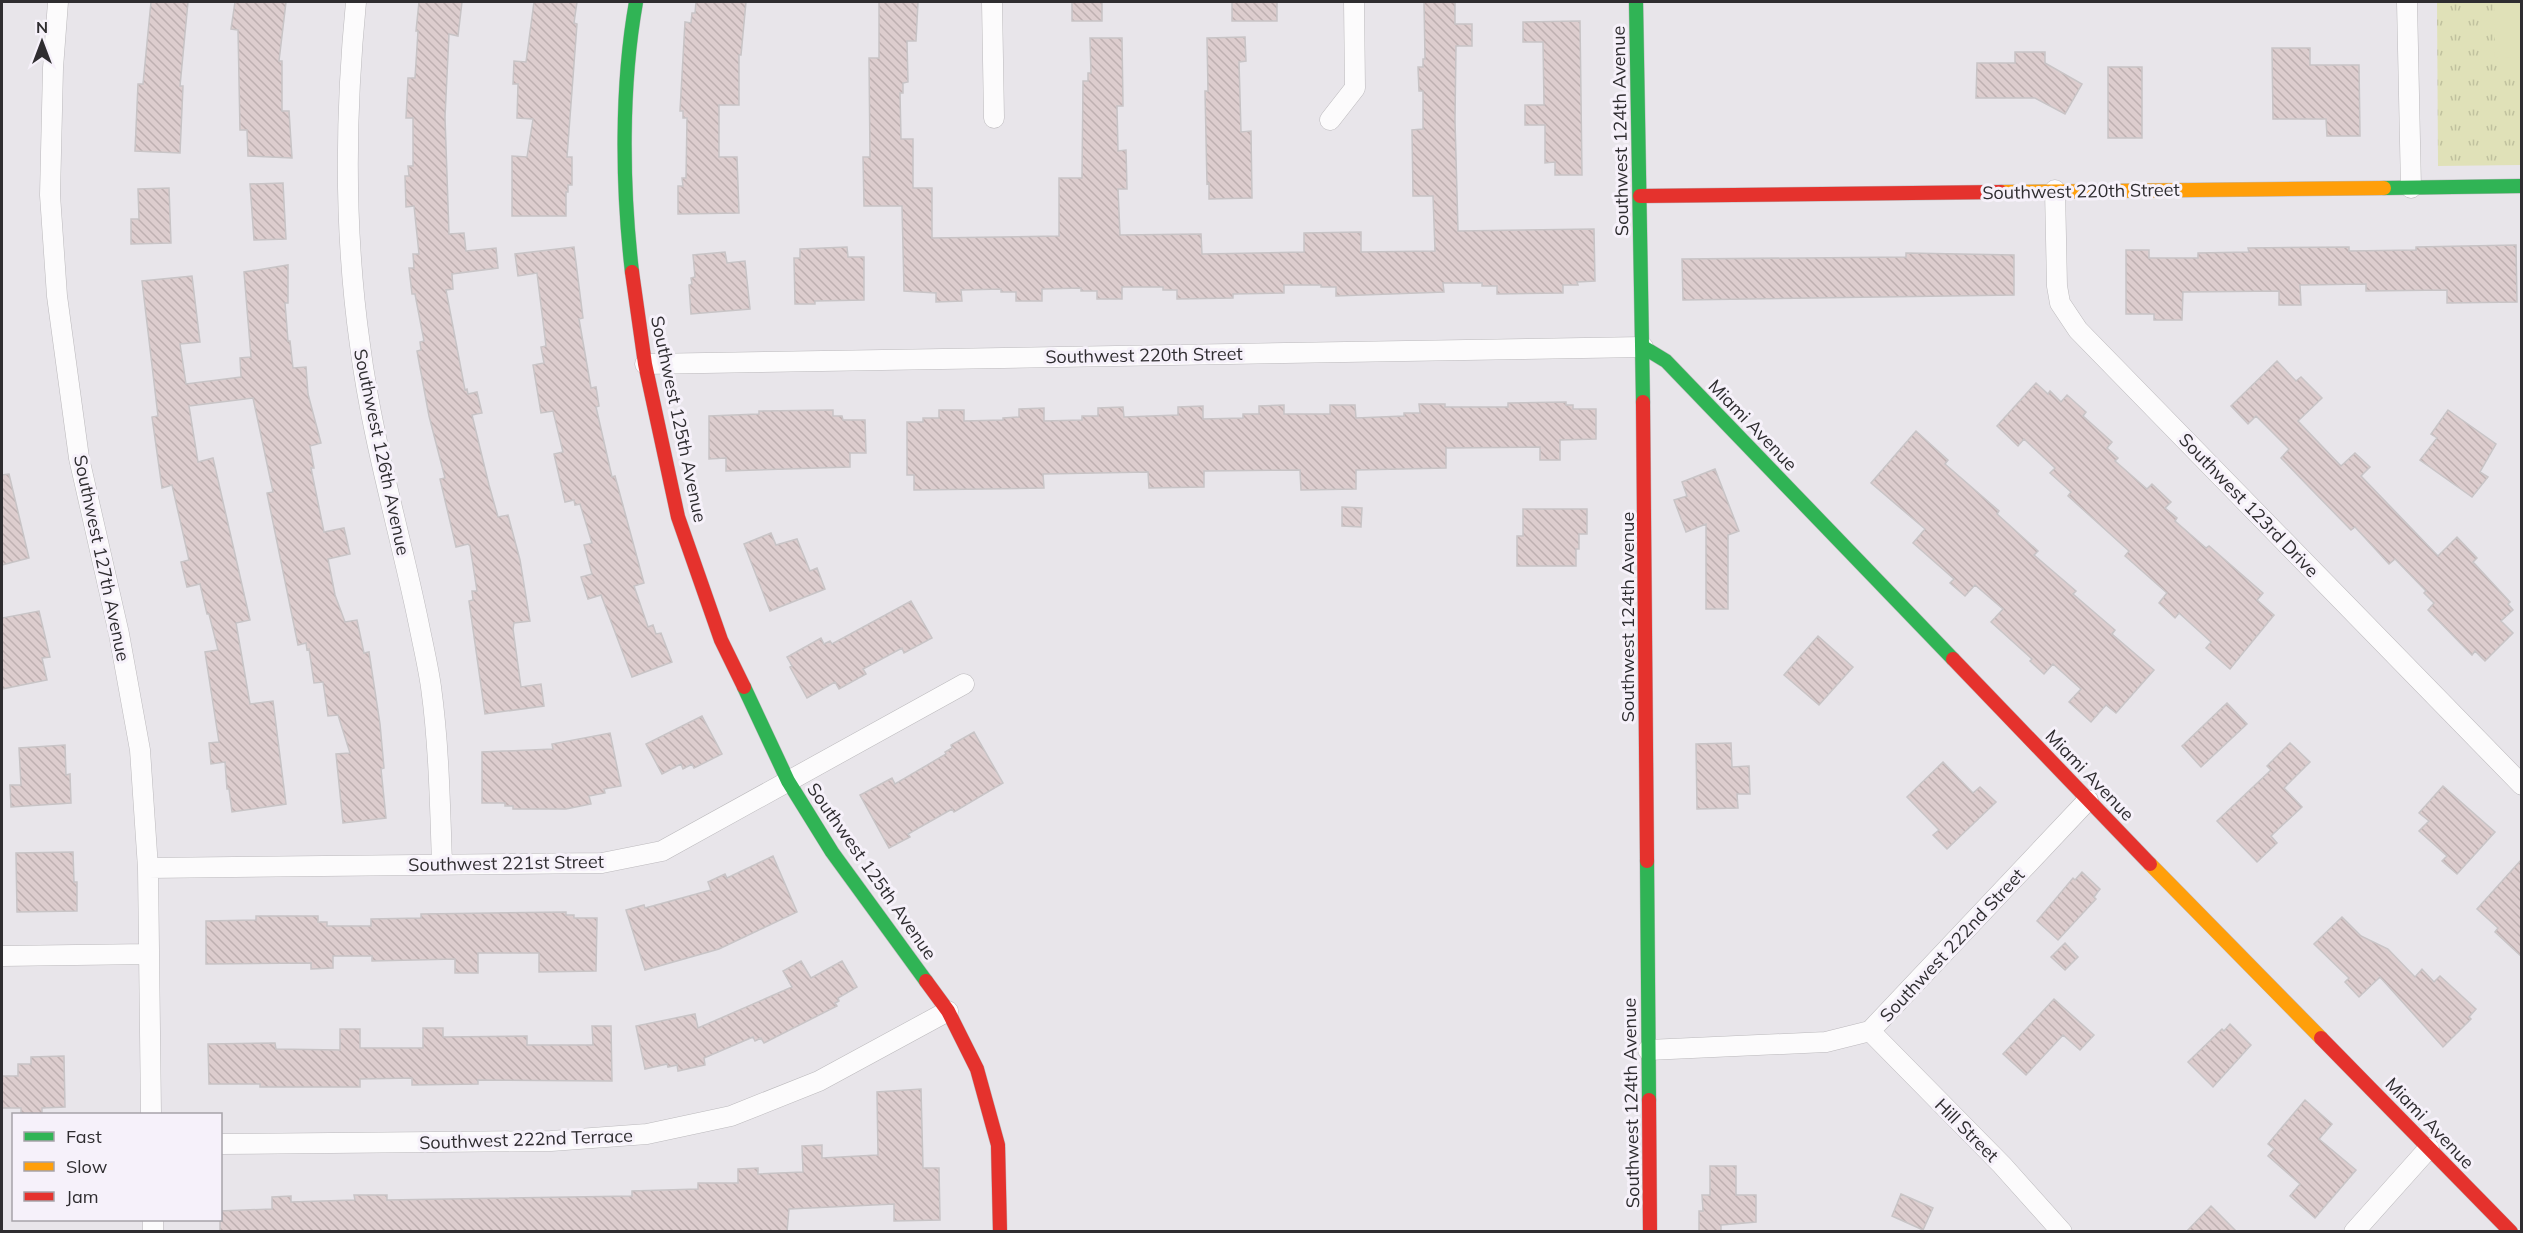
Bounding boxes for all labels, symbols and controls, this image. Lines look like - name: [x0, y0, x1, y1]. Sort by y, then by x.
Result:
- north arrow: [12, 12, 72, 72]
- text: N: [36, 17, 48, 37]
- street label: Southwest 124th Avenue: [1607, 26, 1633, 236]
- street label: Southwest 220th Street: [1982, 178, 2180, 204]
- street label: Southwest 125th Avenue: [646, 314, 712, 524]
- street label: Southwest 220th Street: [1045, 342, 1243, 368]
- street label: Southwest 126th Avenue: [349, 347, 415, 557]
- street label: Miami Avenue: [1704, 375, 1802, 475]
- street label: Southwest 123rd Drive: [2174, 428, 2324, 582]
- street label: Southwest 127th Avenue: [69, 453, 135, 663]
- street label: Southwest 124th Avenue: [1616, 512, 1639, 722]
- street label: Miami Avenue: [2041, 725, 2139, 825]
- street label: Southwest 125th Avenue: [802, 778, 942, 964]
- street label: Southwest 221st Street: [408, 850, 604, 876]
- street label: Southwest 222nd Street: [1875, 863, 2029, 1027]
- street label: Southwest 124th Avenue: [1618, 998, 1644, 1208]
- street label: Miami Avenue: [2381, 1073, 2479, 1173]
- street label: Hill Street: [1930, 1093, 2004, 1167]
- legend: [12, 1113, 222, 1221]
- street label: Southwest 222nd Terrace: [419, 1124, 633, 1154]
- text: Fast: [66, 1125, 102, 1148]
- text: Slow: [66, 1155, 108, 1178]
- text: Jam: [66, 1185, 99, 1208]

